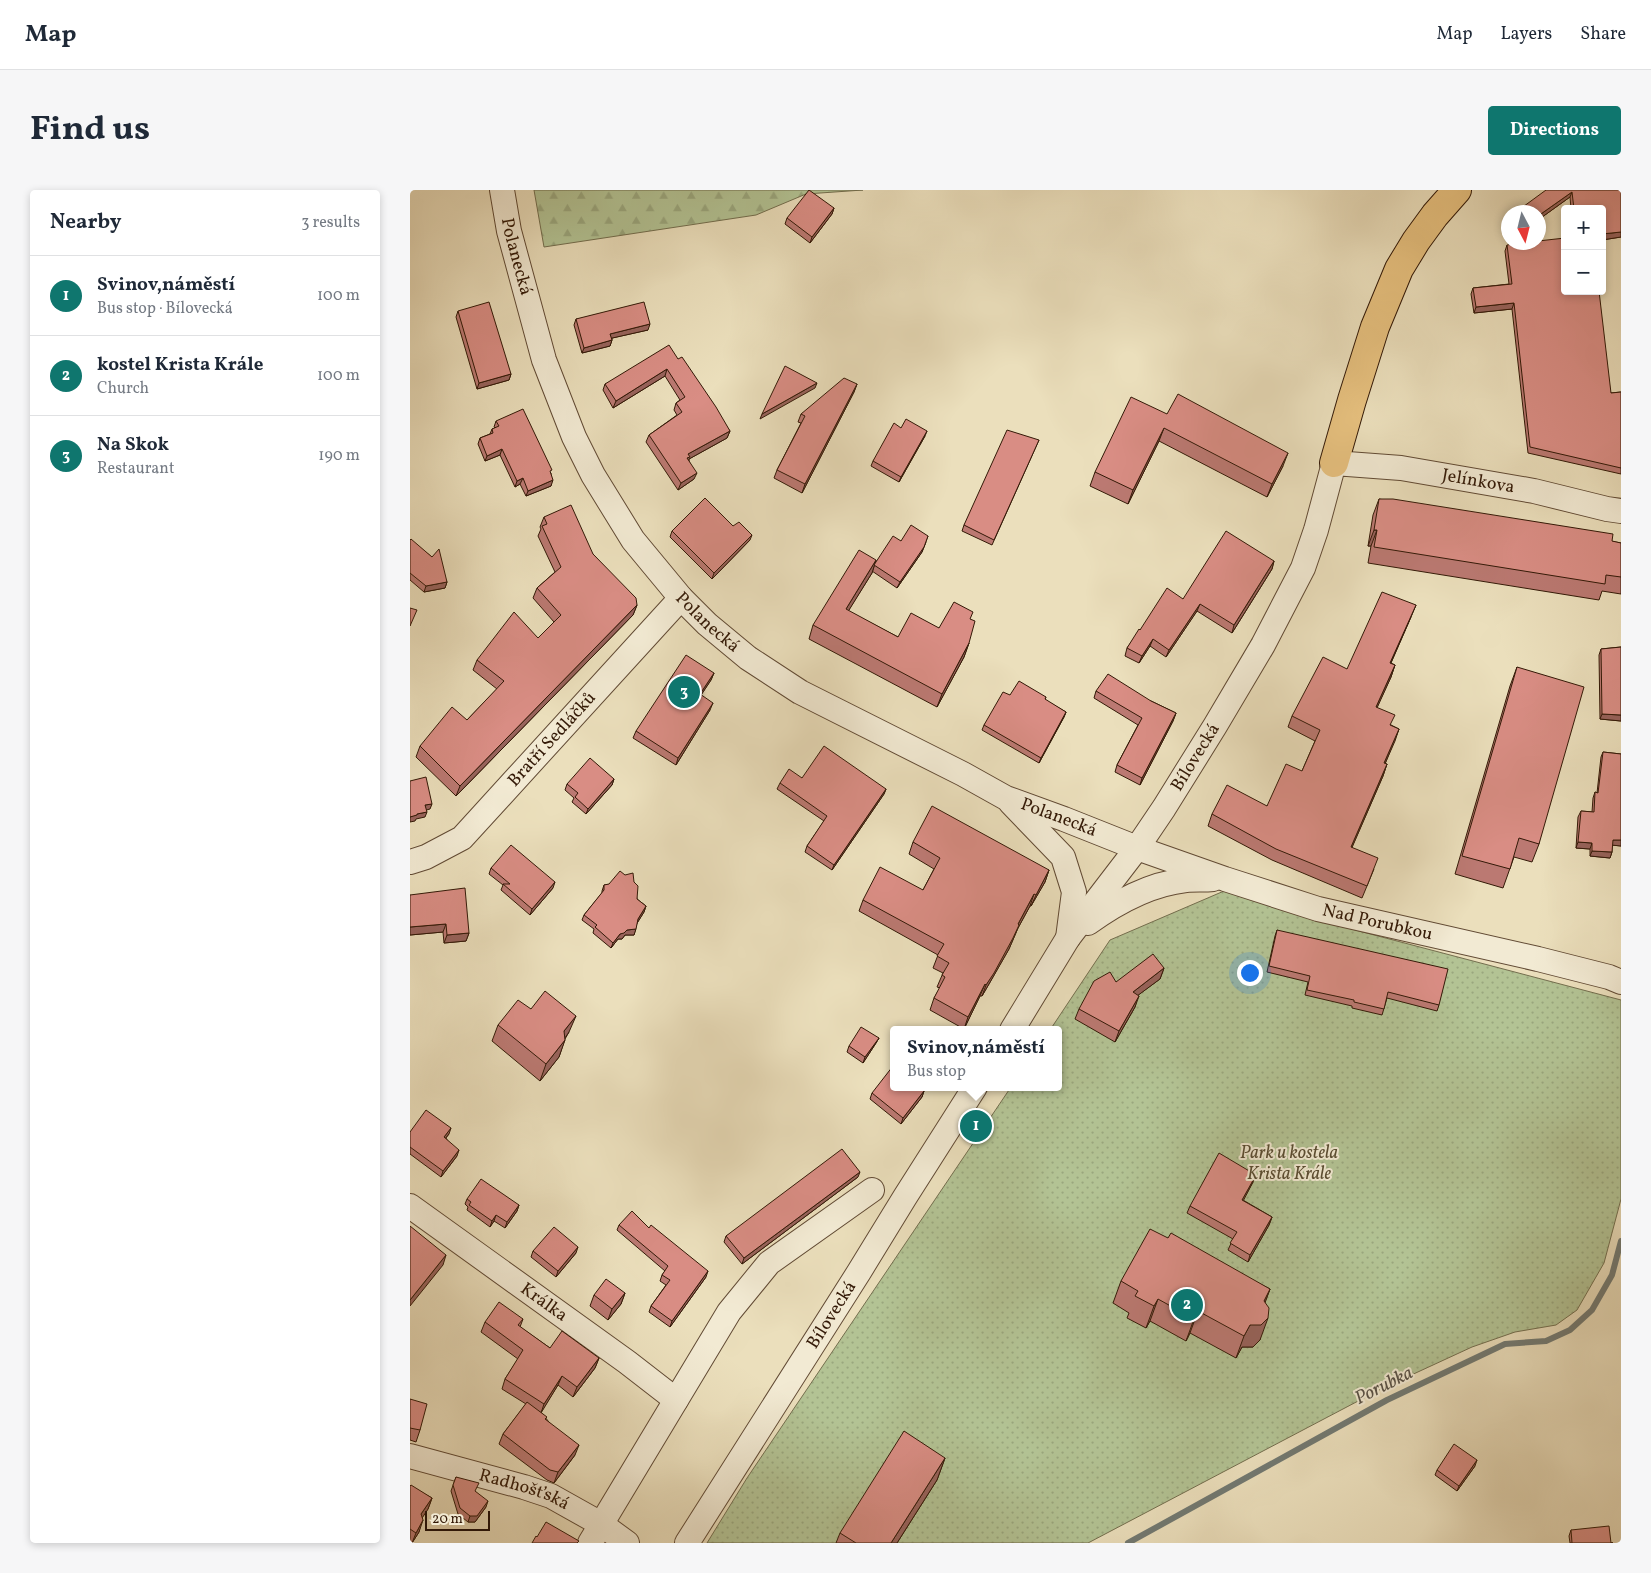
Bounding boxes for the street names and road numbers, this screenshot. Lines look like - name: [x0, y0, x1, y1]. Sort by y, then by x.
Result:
- street label: Polanecká: [494, 216, 538, 298]
- street label: Jelínkova: [1440, 463, 1517, 500]
- street label: Polanecká: [669, 586, 745, 659]
- street label: Bratří Sedláčků: [502, 686, 602, 792]
- street label: Bílovecká: [1165, 719, 1226, 796]
- street label: Polanecká: [1017, 792, 1100, 843]
- street label: Nad Porubkou: [1320, 898, 1435, 947]
- street label: Bílovecká: [801, 1276, 863, 1354]
- street label: Králka: [515, 1277, 573, 1328]
- street label: Radhošťská: [476, 1463, 574, 1516]

